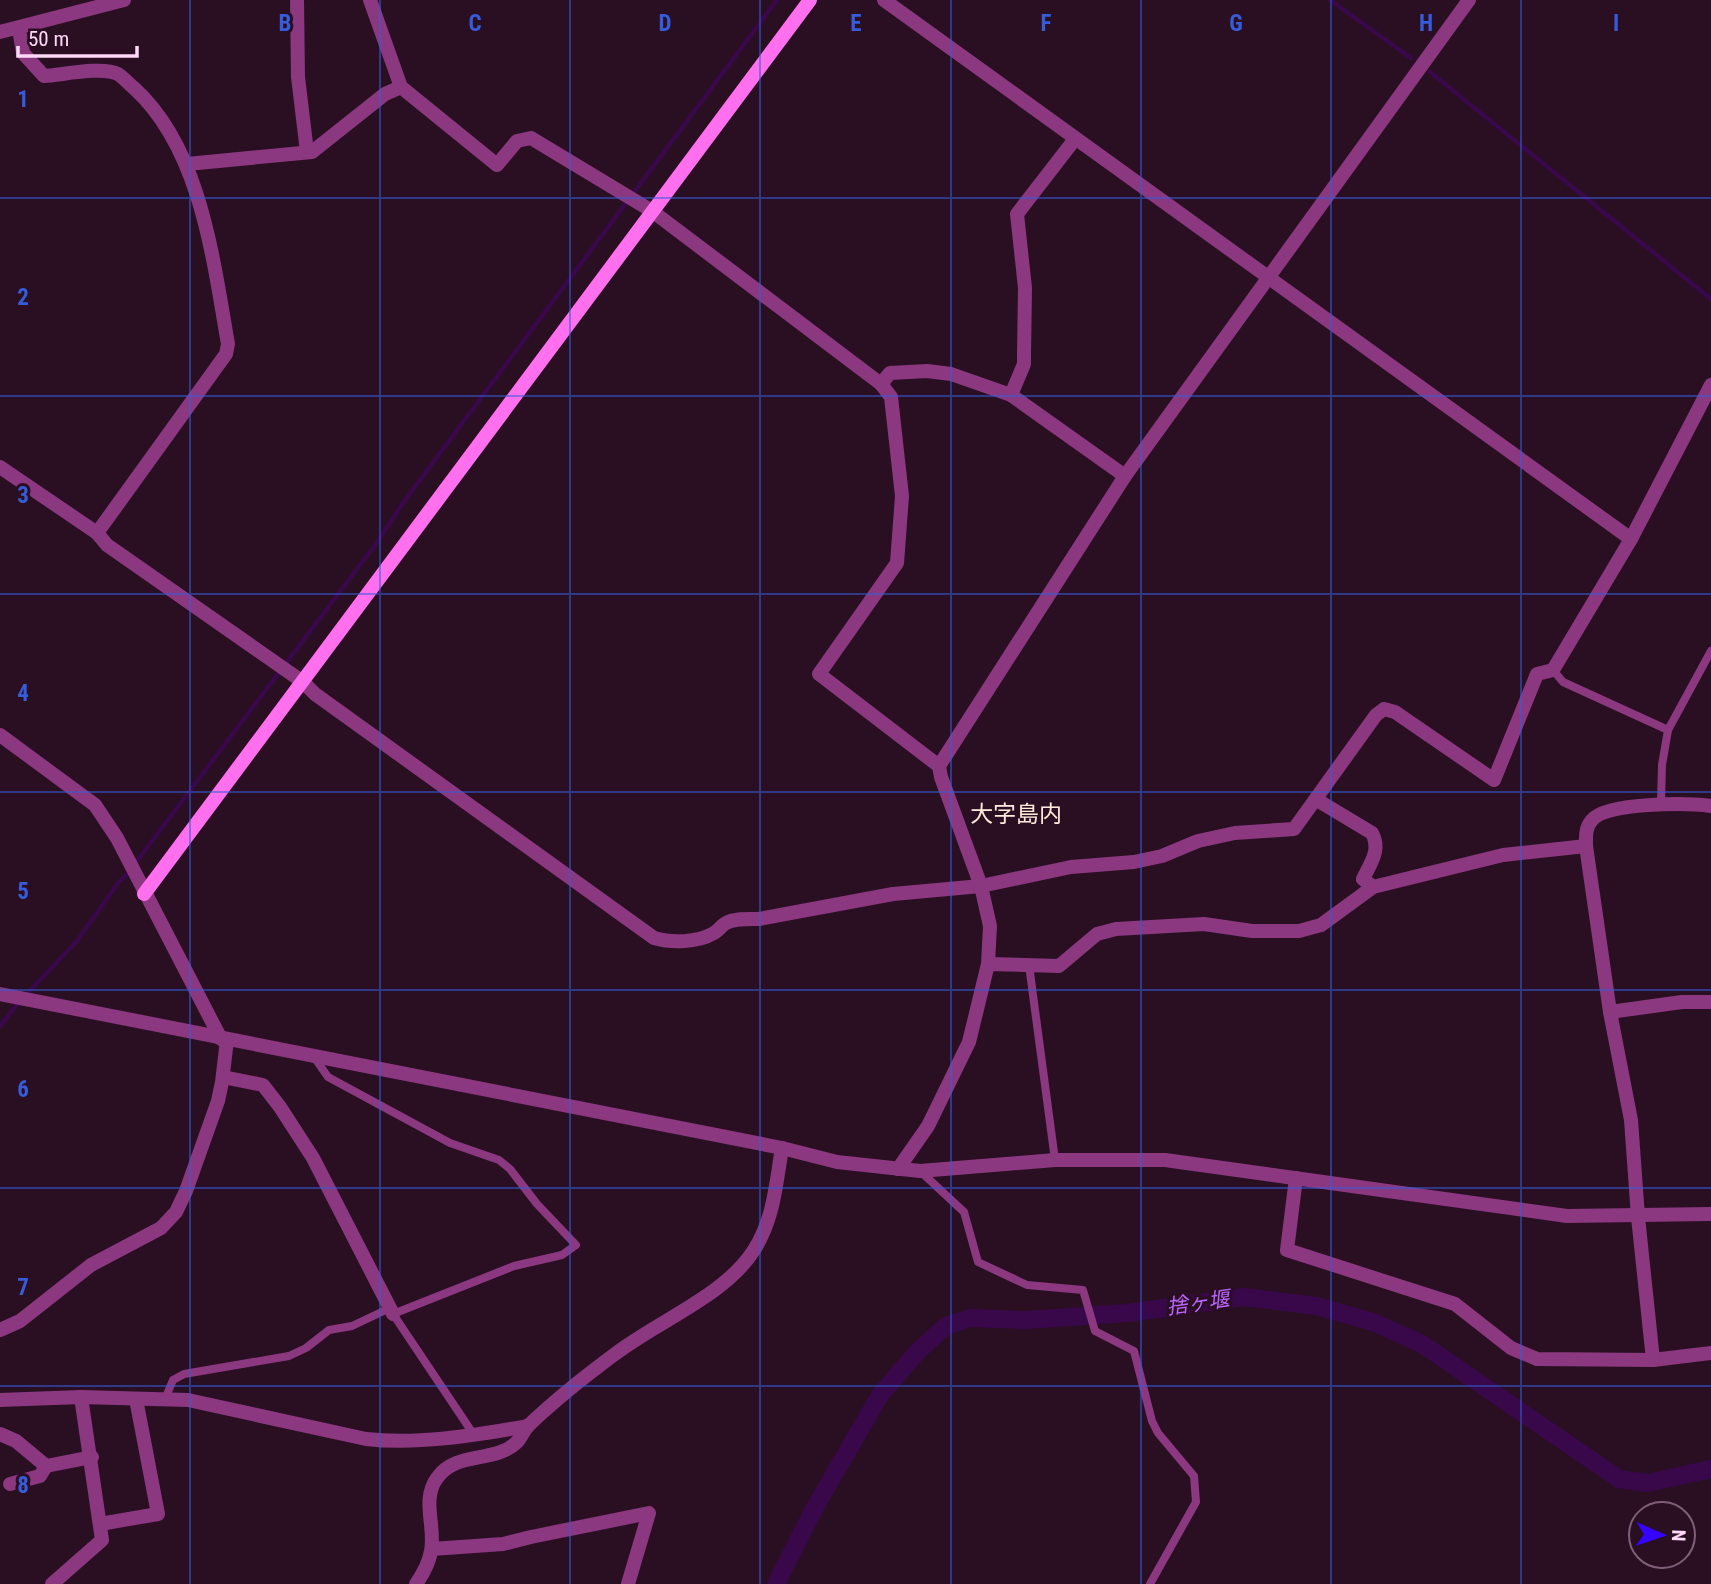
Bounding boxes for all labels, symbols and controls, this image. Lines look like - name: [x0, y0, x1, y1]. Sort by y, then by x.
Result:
- text: B: [279, 10, 291, 37]
- text: C: [468, 10, 482, 37]
- text: D: [659, 10, 672, 37]
- text: E: [850, 10, 862, 37]
- text: F: [1041, 10, 1052, 37]
- text: G: [1229, 10, 1243, 37]
- text: H: [1419, 10, 1433, 37]
- text: I: [1613, 10, 1619, 37]
- scale bar: [18, 14, 136, 58]
- text: 50 m: [28, 27, 69, 51]
- text: 1: [17, 86, 29, 113]
- text: 2: [17, 284, 29, 311]
- text: 3: [17, 482, 29, 509]
- text: 4: [17, 680, 29, 707]
- district label: 大字島内: [970, 801, 1062, 828]
- text: 5: [17, 878, 29, 905]
- text: 6: [17, 1076, 29, 1103]
- text: 7: [17, 1274, 29, 1301]
- water label: 捨ヶ堰: [1165, 1286, 1235, 1319]
- text: 8: [17, 1472, 29, 1499]
- north arrow: [1627, 1500, 1697, 1570]
- text: N: [1667, 1529, 1690, 1542]

